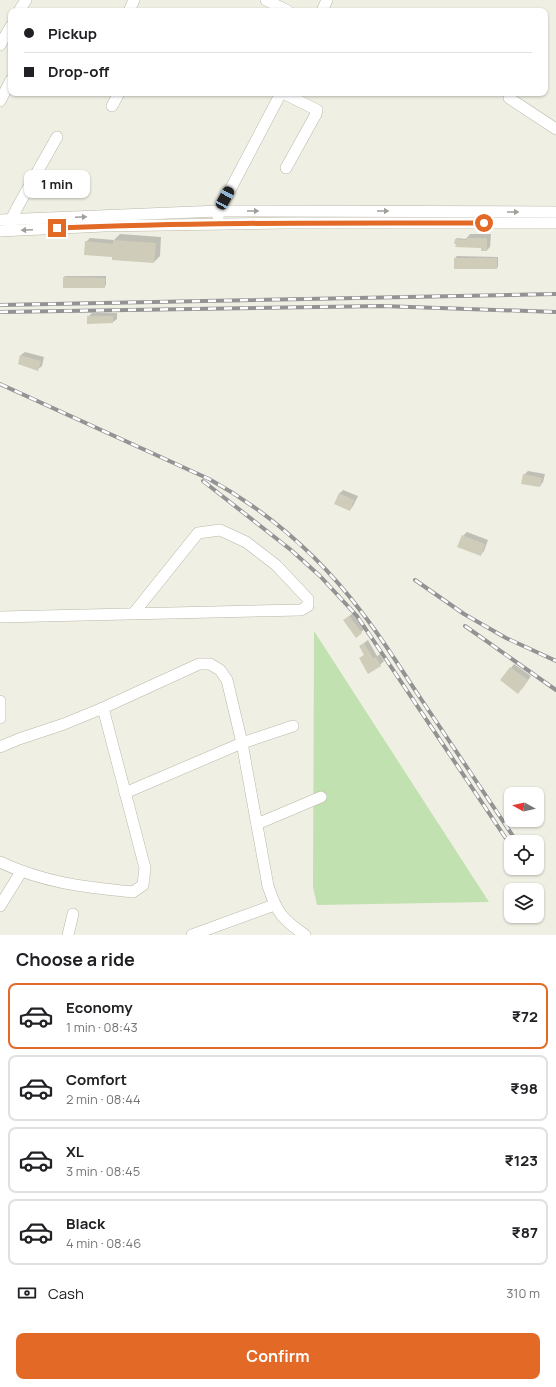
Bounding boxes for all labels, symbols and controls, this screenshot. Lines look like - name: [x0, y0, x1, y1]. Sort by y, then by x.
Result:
- text: Pickup: [48, 23, 97, 44]
- text: Drop-off: [48, 61, 109, 82]
- callout: 1 min: [24, 170, 90, 198]
- text: 1 min: [41, 175, 73, 193]
- car: [214, 185, 236, 211]
- one-way arrow: [247, 208, 260, 214]
- one-way arrow: [377, 208, 390, 214]
- one-way arrow: [507, 209, 520, 215]
- one-way arrow: [75, 213, 87, 220]
- route start: [475, 214, 493, 232]
- route end: [48, 219, 66, 237]
- one-way arrow: [21, 226, 33, 233]
- north arrow: [504, 787, 544, 827]
- map controls: [504, 787, 544, 923]
- button: locate: [504, 835, 544, 875]
- button: layers: [504, 883, 544, 923]
- text: Choose a ride: [16, 947, 135, 971]
- text: Economy: [66, 997, 133, 1018]
- icon: car: [18, 998, 54, 1034]
- text: ₹72: [512, 1006, 538, 1027]
- text: 1 min · 08:43: [66, 1018, 138, 1036]
- text: Comfort: [66, 1069, 127, 1090]
- icon: car: [18, 1070, 54, 1106]
- text: ₹98: [510, 1078, 538, 1099]
- text: 2 min · 08:44: [66, 1090, 141, 1108]
- text: XL: [66, 1141, 84, 1162]
- icon: car: [18, 1142, 54, 1178]
- text: ₹123: [505, 1150, 538, 1171]
- text: 3 min · 08:45: [66, 1162, 140, 1180]
- text: Black: [66, 1213, 105, 1234]
- icon: car: [18, 1214, 54, 1250]
- text: ₹87: [512, 1222, 538, 1243]
- text: 4 min · 08:46: [66, 1234, 141, 1252]
- icon: cash: [16, 1282, 38, 1304]
- text: Cash: [48, 1283, 84, 1304]
- text: 310 m: [506, 1284, 540, 1302]
- button: Confirm: [16, 1333, 540, 1379]

